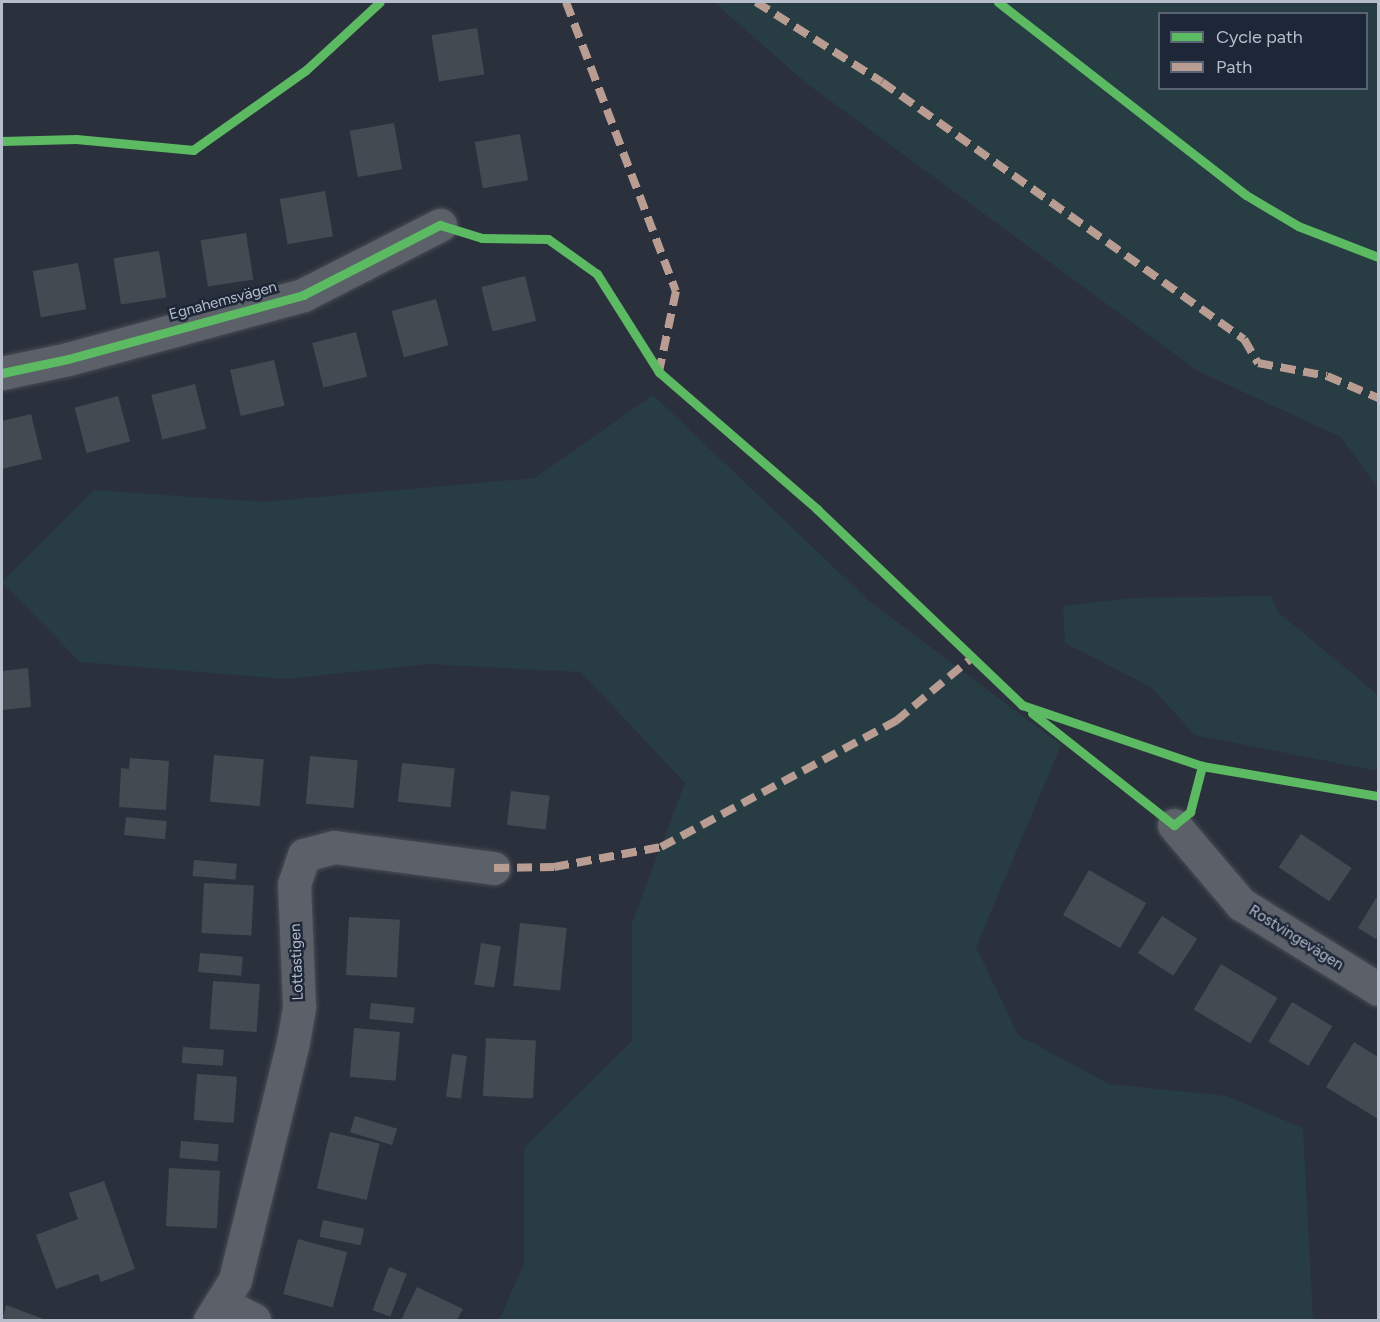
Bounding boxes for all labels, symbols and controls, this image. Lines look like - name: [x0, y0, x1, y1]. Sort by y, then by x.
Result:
- legend: [1158, 12, 1368, 90]
- text: Cycle path: [1216, 26, 1303, 48]
- text: Path: [1216, 56, 1252, 78]
- street label: Egnahemsvägen: [167, 278, 279, 324]
- street label: Rostvingevägen: [1245, 902, 1347, 974]
- street label: Lottastigen: [287, 923, 307, 1001]

